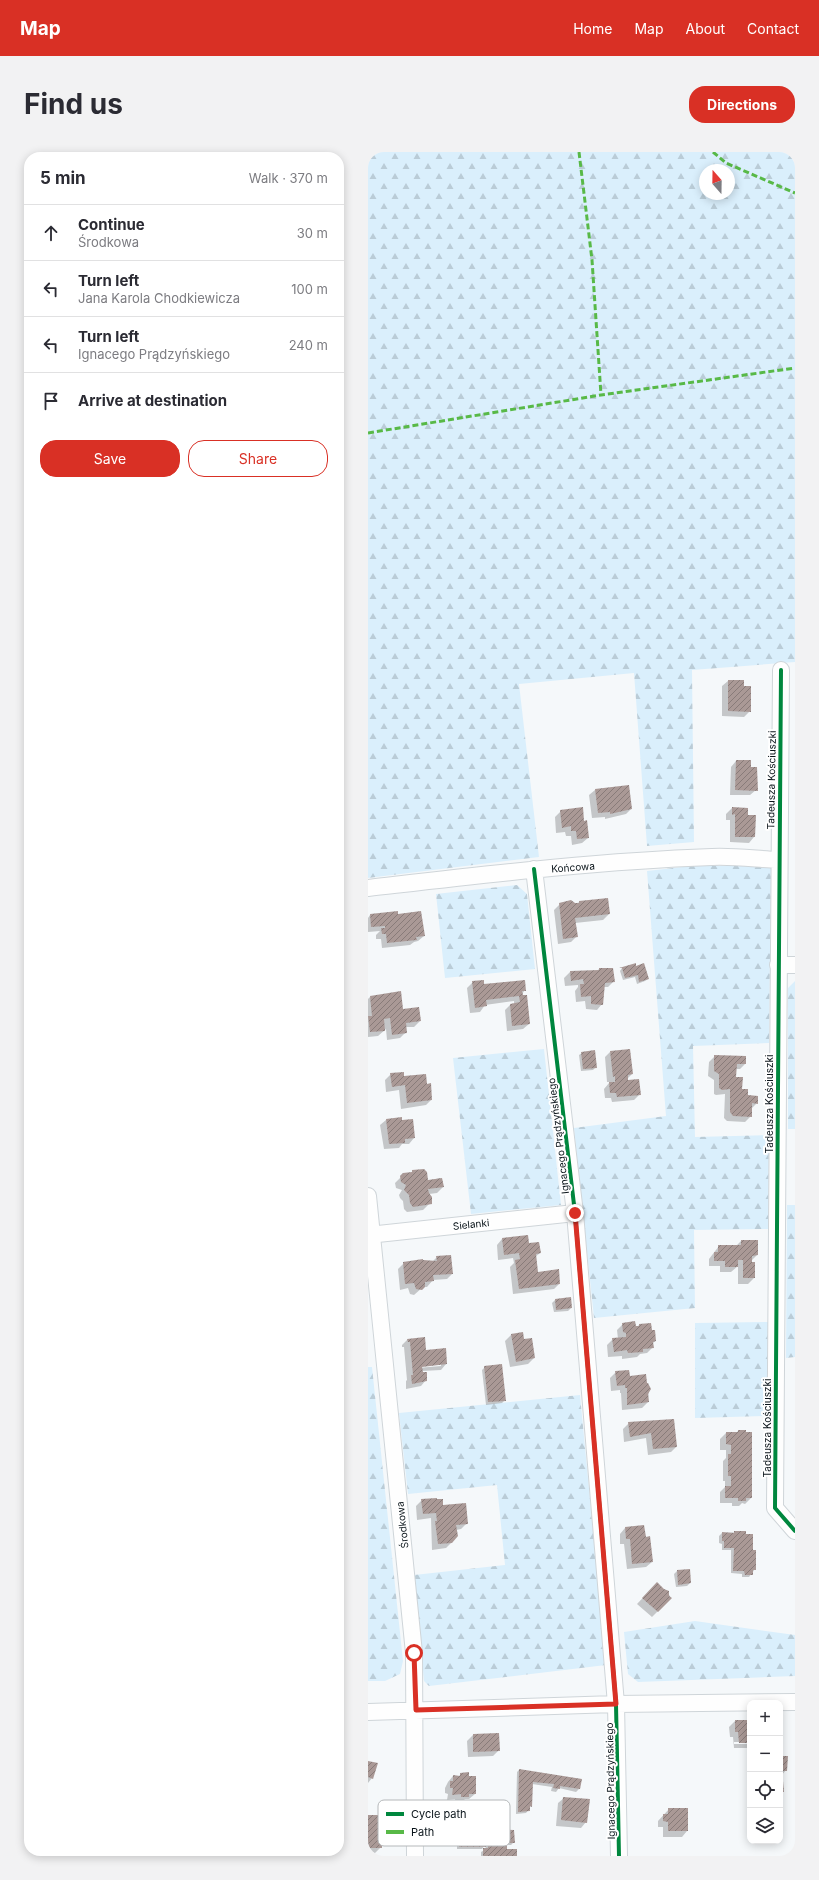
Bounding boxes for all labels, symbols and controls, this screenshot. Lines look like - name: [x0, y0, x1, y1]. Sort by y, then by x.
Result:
- text: Map: [20, 17, 61, 40]
- text: Home: [573, 20, 612, 37]
- text: Map: [634, 20, 664, 37]
- text: About: [686, 20, 725, 37]
- text: Contact: [747, 20, 799, 37]
- button: Directions: [689, 86, 795, 123]
- text: Find us: [24, 87, 123, 121]
- north arrow: [699, 164, 735, 200]
- text: 5 min: [40, 168, 86, 188]
- text: Walk · 370 m: [249, 170, 328, 186]
- text: Continue: [78, 215, 145, 234]
- icon: ahead: [40, 222, 62, 244]
- text: 30 m: [297, 225, 328, 241]
- text: Środkowa: [78, 234, 139, 250]
- text: Turn left: [78, 271, 139, 290]
- icon: left: [40, 278, 62, 300]
- text: 100 m: [291, 281, 328, 297]
- text: Jana Karola Chodkiewicza: [78, 290, 240, 306]
- text: Turn left: [78, 327, 139, 346]
- icon: left: [40, 334, 62, 356]
- text: 240 m: [289, 337, 328, 353]
- text: Ignacego Prądzyńskiego: [78, 346, 230, 362]
- icon: arrive: [40, 390, 62, 412]
- text: Arrive at destination: [78, 391, 227, 410]
- button: Save: [40, 440, 180, 477]
- button: Share: [188, 440, 328, 477]
- street label: Tadeusza Kościuszki: [764, 731, 778, 829]
- street label: Końcowa: [551, 859, 595, 875]
- street label: Tadeusza Kościuszki: [763, 1055, 775, 1153]
- street label: Ignacego Prądzyńskiego: [545, 1077, 571, 1195]
- route end: [566, 1204, 584, 1222]
- street label: Sielanki: [452, 1216, 490, 1232]
- street label: Tadeusza Kościuszki: [761, 1379, 773, 1477]
- street label: Środkowa: [393, 1501, 410, 1549]
- route start: [405, 1644, 423, 1662]
- map controls: [747, 1700, 783, 1844]
- button: +: [747, 1700, 783, 1736]
- street label: Ignacego Prądzyńskiego: [603, 1722, 617, 1840]
- button: −: [747, 1736, 783, 1772]
- button: locate: [747, 1772, 783, 1808]
- legend: [378, 1800, 510, 1846]
- text: Cycle path: [411, 1807, 467, 1821]
- button: layers: [747, 1808, 783, 1844]
- text: Path: [411, 1825, 434, 1839]

